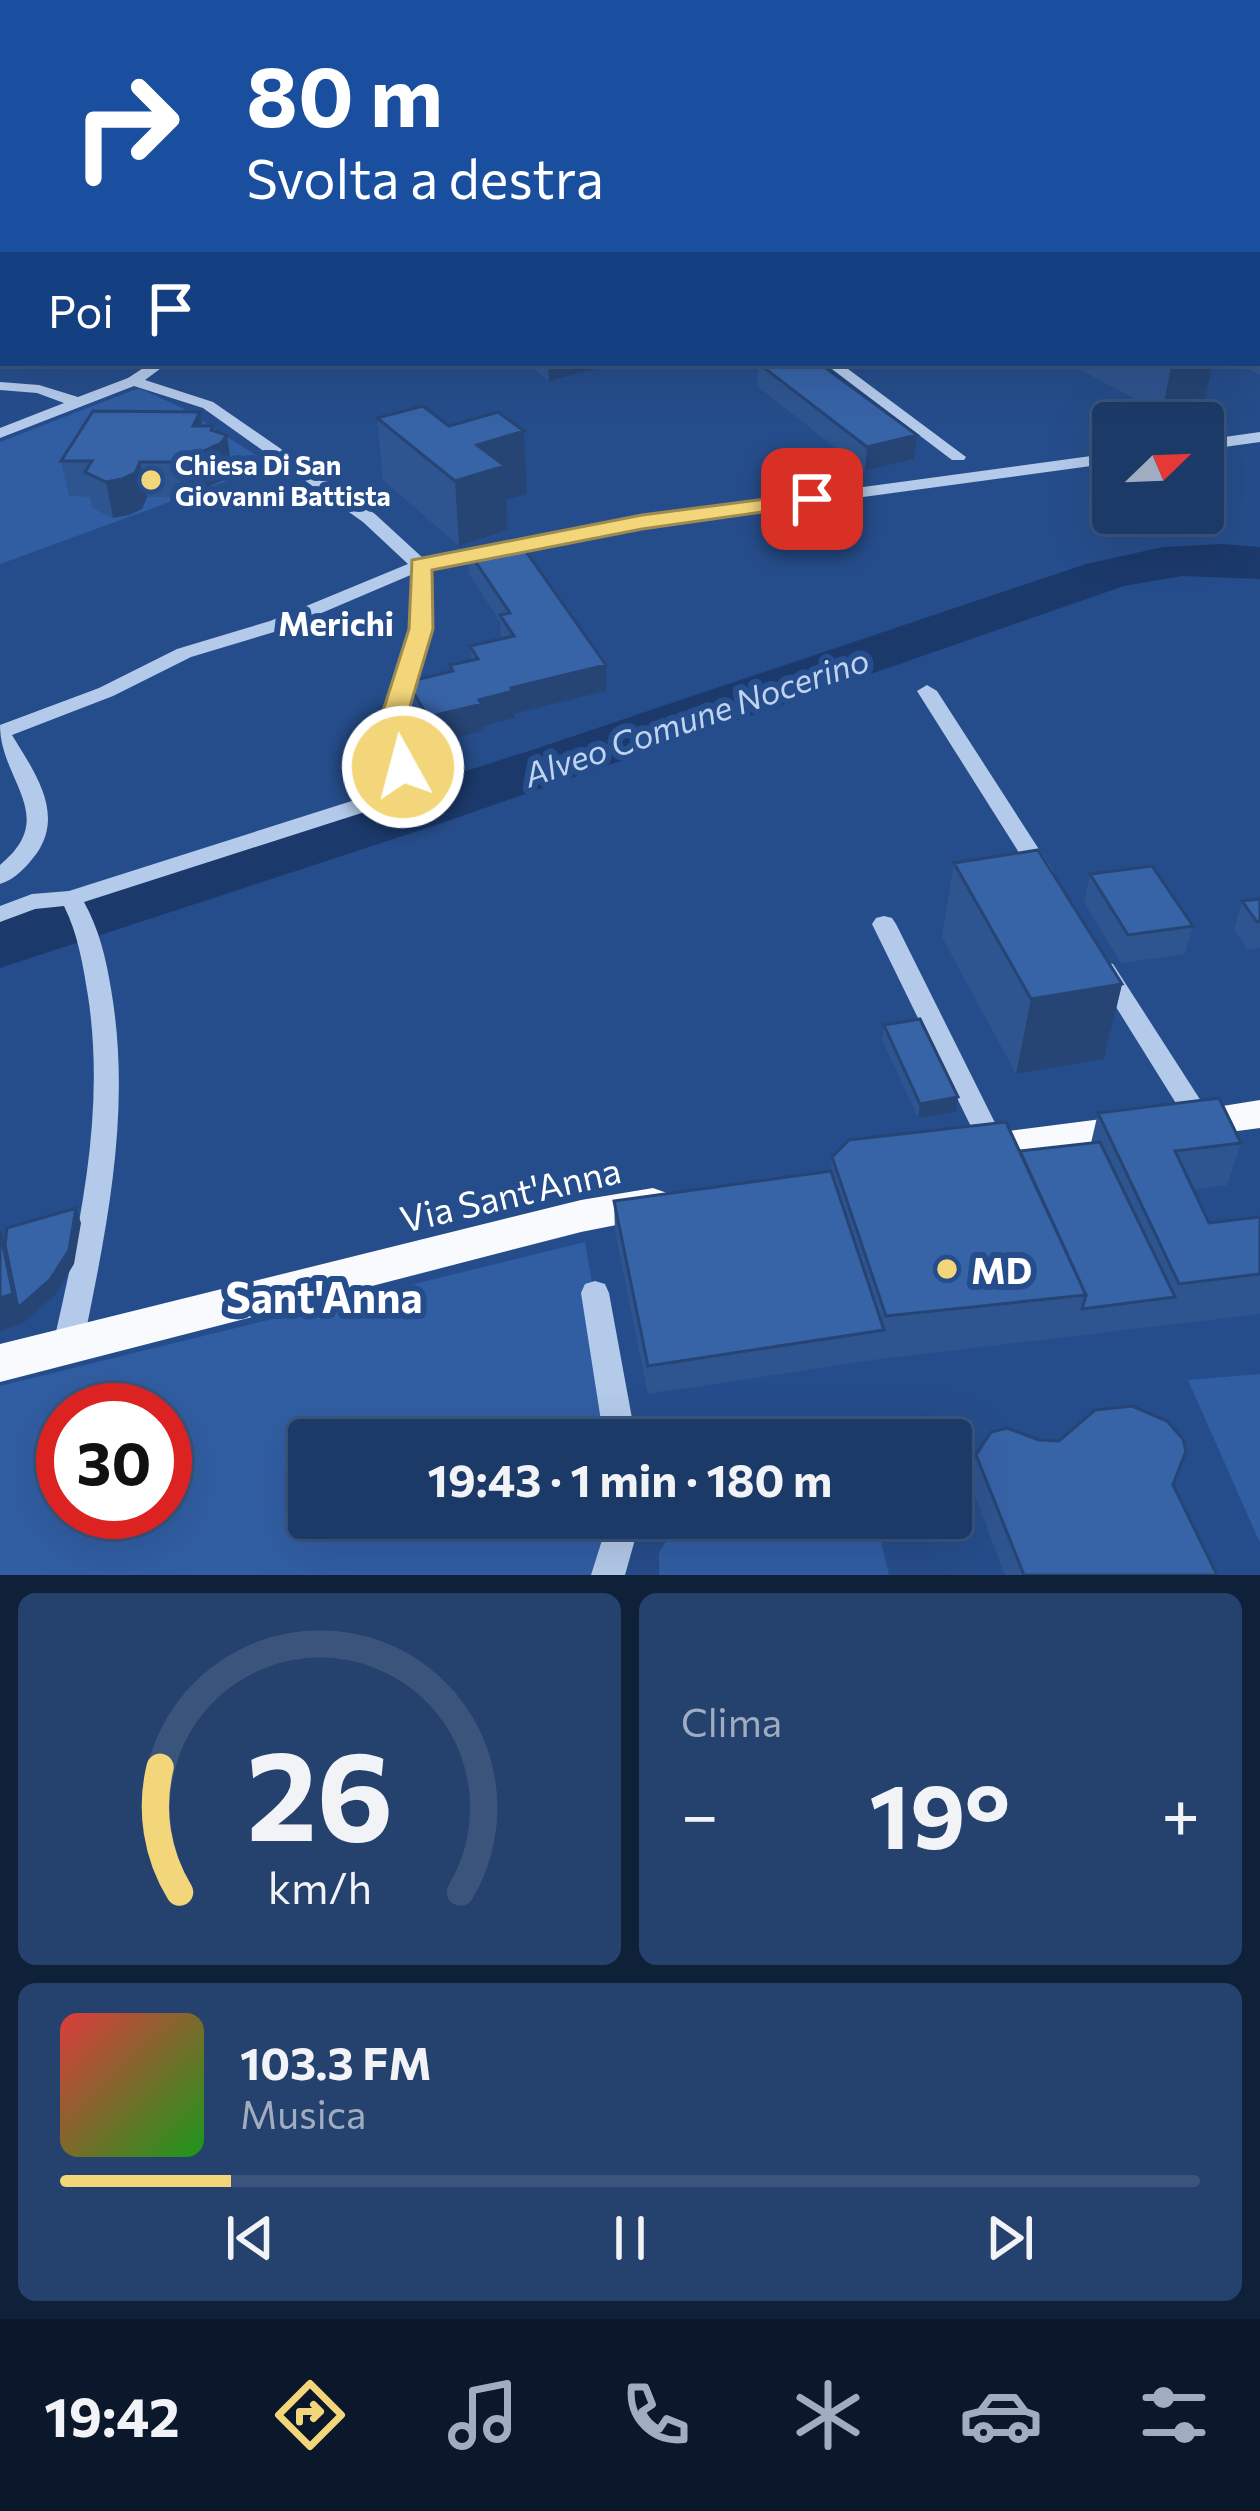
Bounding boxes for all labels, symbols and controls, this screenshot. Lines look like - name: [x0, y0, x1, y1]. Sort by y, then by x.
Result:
- text: 80 m: [246, 42, 443, 144]
- icon: right: [48, 48, 204, 204]
- text: Svolta a destra: [246, 144, 604, 210]
- icon: arrive: [138, 276, 204, 342]
- text: Poi: [48, 282, 114, 337]
- north arrow: [1092, 402, 1224, 534]
- map controls: [1092, 402, 1224, 534]
- place label: Chiesa Di San Giovanni Battista: [175, 448, 391, 512]
- pin: [761, 448, 863, 550]
- icon: arrive: [779, 466, 845, 532]
- marker: Chiesa Di San Giovanni Battista: [138, 467, 164, 493]
- district label: Merichi: [278, 602, 394, 643]
- water label: Alveo Comune Nocerino: [517, 638, 874, 795]
- position arrow: [340, 704, 466, 830]
- street label: Via Sant'Anna: [395, 1146, 625, 1240]
- place label: MD: [971, 1247, 1032, 1291]
- marker: MD: [934, 1256, 960, 1282]
- district label: Sant'Anna: [225, 1270, 423, 1322]
- speed limit sign: 30: [36, 1383, 192, 1539]
- text: 19:43 · 1 min · 180 m: [428, 1451, 832, 1506]
- text: Clima: [681, 1697, 782, 1745]
- text: 26: [246, 1714, 393, 1867]
- text: 19°: [869, 1757, 1010, 1868]
- text: −: [681, 1772, 719, 1853]
- text: +: [1161, 1772, 1200, 1853]
- text: km/h: [267, 1860, 372, 1913]
- text: 103.3 FM: [240, 2034, 432, 2089]
- text: Musica: [240, 2089, 366, 2137]
- icon: previous: [217, 2205, 283, 2271]
- icon: pause: [597, 2205, 663, 2271]
- icon: next: [977, 2205, 1043, 2271]
- icon: directions: [268, 2373, 352, 2457]
- icon: music: [441, 2373, 525, 2457]
- icon: phone: [614, 2373, 698, 2457]
- icon: climate: [786, 2373, 870, 2457]
- icon: car: [959, 2373, 1043, 2457]
- icon: filters: [1132, 2373, 1216, 2457]
- text: 19:42: [44, 2382, 180, 2448]

